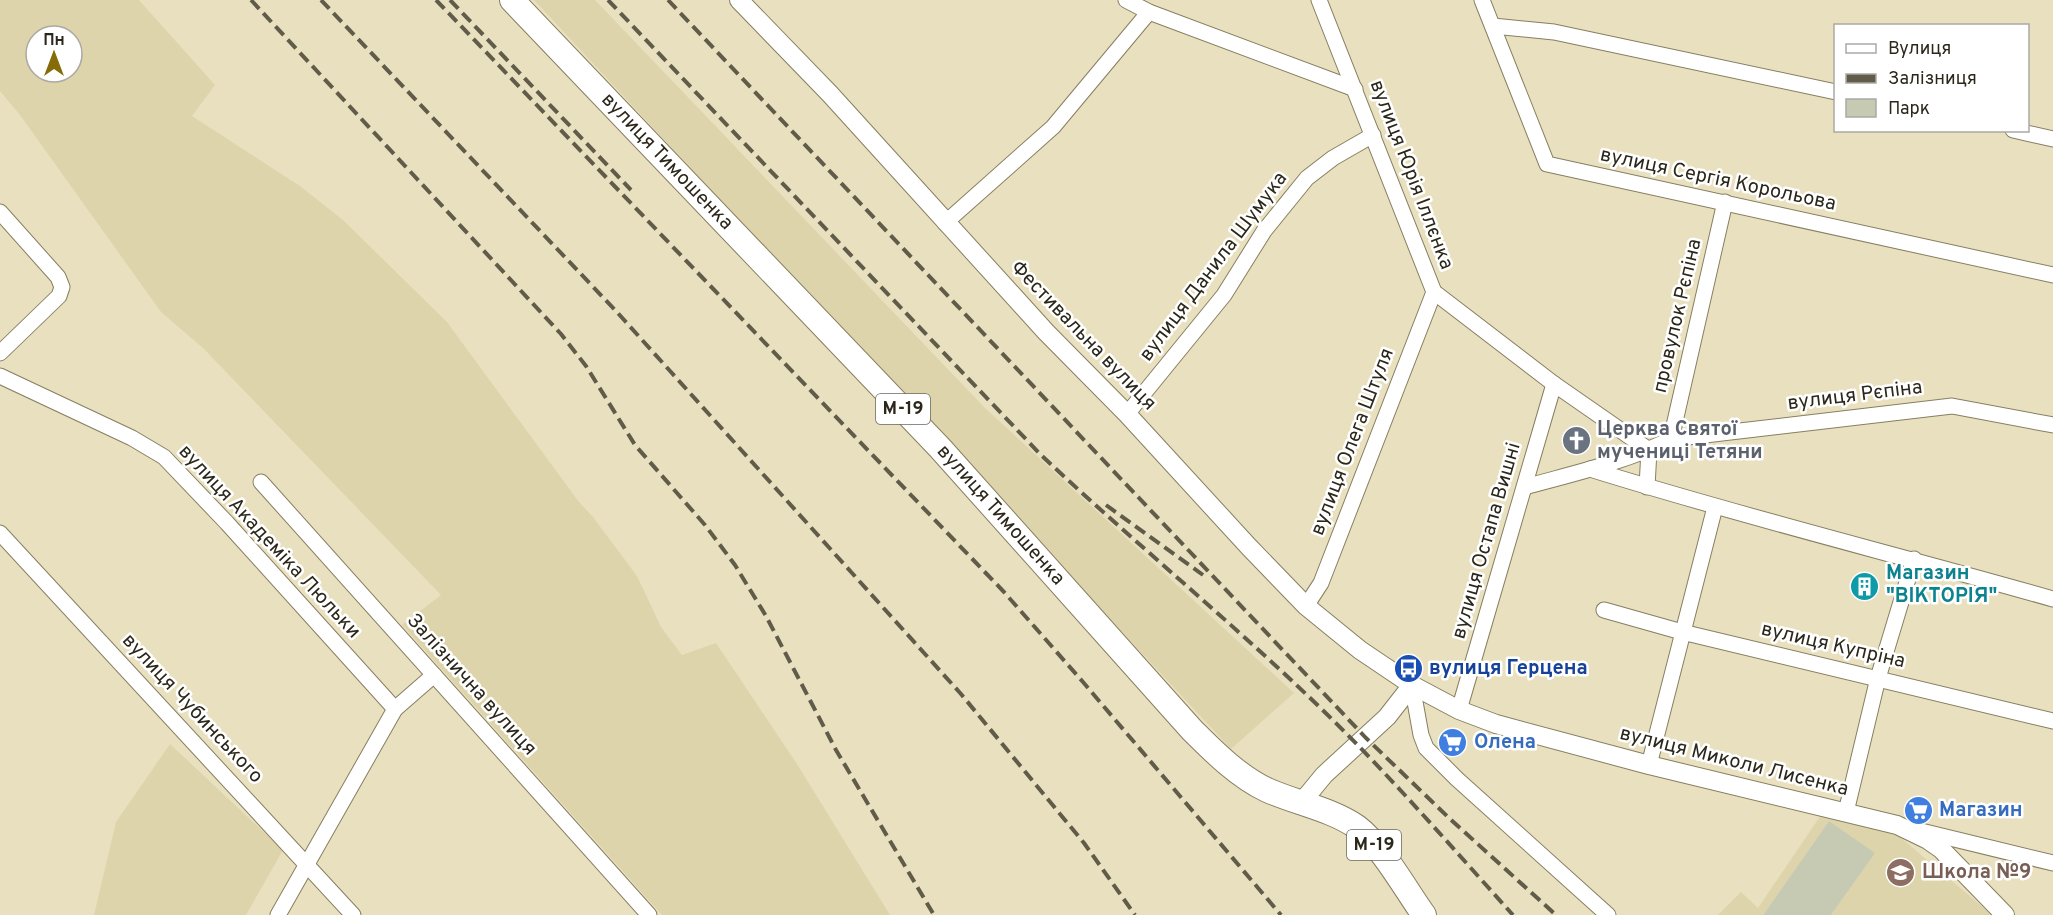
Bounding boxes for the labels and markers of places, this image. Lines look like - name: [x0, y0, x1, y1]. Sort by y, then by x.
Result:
- place label: Церква Святої мучениці Тетяни: [1597, 417, 1763, 466]
- church icon: Церква Святої мучениці Тетяни: [1560, 425, 1592, 457]
- place label: Магазин "ВІКТОРІЯ": [1886, 561, 1997, 610]
- building icon: Магазин "ВІКТОРІЯ": [1849, 570, 1881, 602]
- bus stop icon: вулиця Герцена: [1392, 653, 1424, 685]
- place label: вулиця Герцена: [1429, 656, 1588, 682]
- supermarket icon: Олена: [1437, 727, 1469, 759]
- place label: Олена: [1474, 730, 1536, 756]
- supermarket icon: Магазин: [1902, 795, 1934, 827]
- place label: Магазин: [1939, 798, 2023, 824]
- school or university icon: Школа №9: [1885, 857, 1917, 889]
- place label: Школа №9: [1922, 860, 2031, 886]

